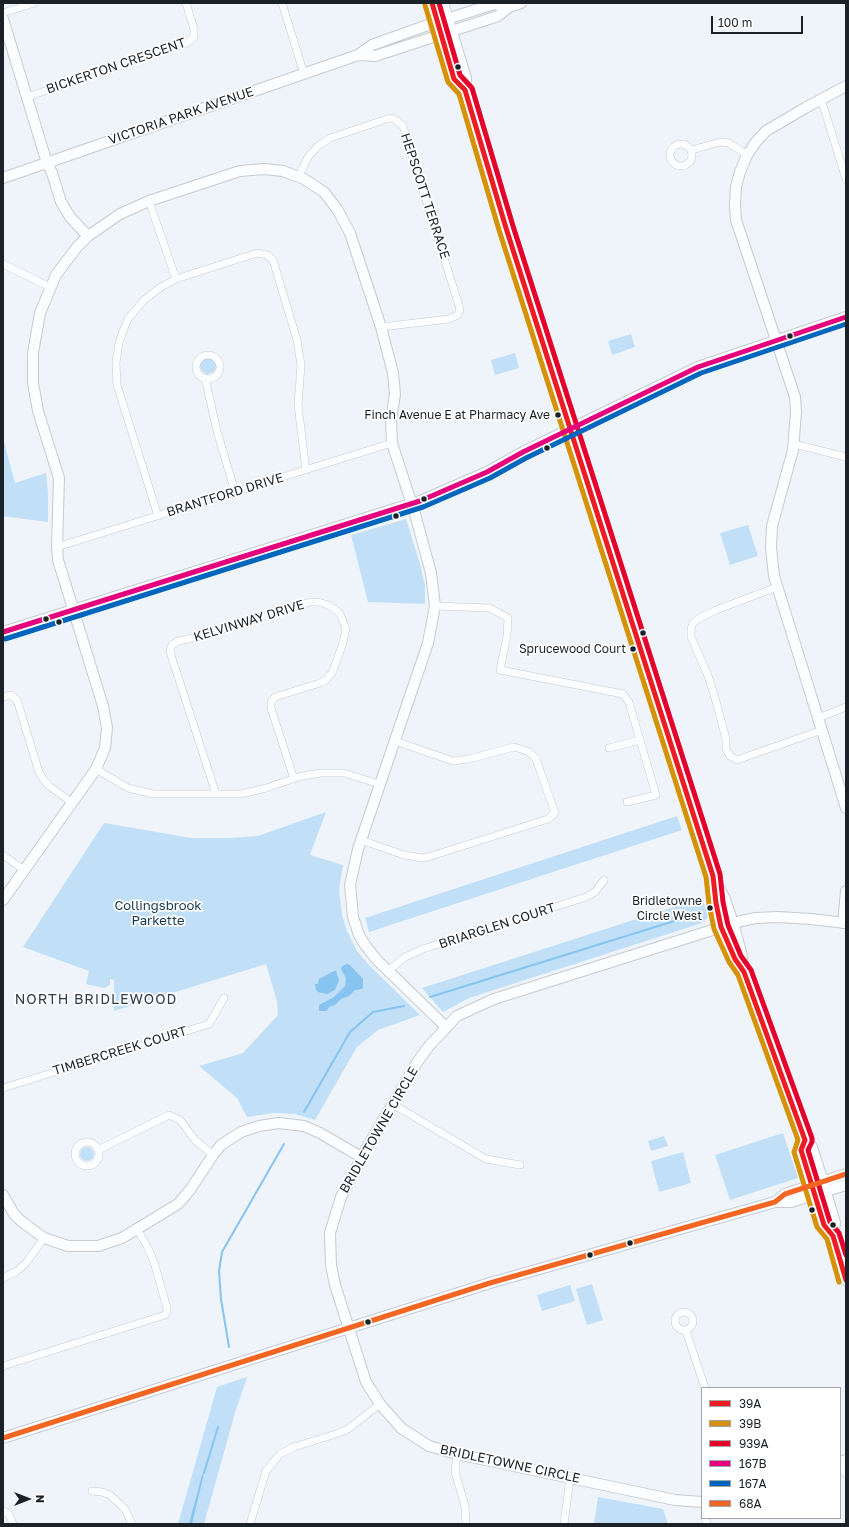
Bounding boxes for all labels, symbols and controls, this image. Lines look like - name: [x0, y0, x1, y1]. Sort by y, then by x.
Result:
- scale bar: [713, 8, 805, 34]
- text: 100 m: [718, 15, 752, 30]
- street label: BICKERTON CRESCENT: [44, 35, 188, 97]
- unlabelled marker: [453, 62, 463, 72]
- street label: VICTORIA PARK AVENUE: [106, 84, 256, 148]
- street label: HEPSCOTT TERRACE: [397, 131, 453, 261]
- unlabelled marker: [785, 331, 795, 341]
- place label: Finch Avenue E at Pharmacy Ave: [364, 408, 550, 422]
- marker: Finch Avenue E at Pharmacy Ave: [553, 410, 563, 420]
- unlabelled marker: [542, 443, 552, 453]
- street label: BRANTFORD DRIVE: [165, 470, 285, 520]
- unlabelled marker: [419, 494, 429, 504]
- unlabelled marker: [391, 511, 401, 521]
- street label: KELVINWAY DRIVE: [192, 597, 306, 645]
- unlabelled marker: [41, 614, 51, 624]
- unlabelled marker: [54, 617, 64, 627]
- unlabelled marker: [638, 628, 648, 638]
- place label: Sprucewood Court: [519, 642, 626, 656]
- marker: Sprucewood Court: [628, 644, 638, 654]
- place label: Bridletowne Circle West: [632, 894, 702, 922]
- park label: Collingsbrook Parkette: [114, 898, 202, 929]
- street label: BRIARGLEN COURT: [437, 900, 557, 952]
- marker: Bridletowne Circle West: [705, 903, 715, 913]
- district label: NORTH BRIDLEWOOD: [15, 992, 177, 1008]
- street label: TIMBERCREEK COURT: [51, 1023, 189, 1079]
- street label: BRIDLETOWNE CIRCLE: [337, 1064, 421, 1196]
- unlabelled marker: [807, 1205, 817, 1215]
- unlabelled marker: [828, 1220, 838, 1230]
- unlabelled marker: [625, 1238, 635, 1248]
- unlabelled marker: [585, 1250, 595, 1260]
- unlabelled marker: [363, 1317, 373, 1327]
- legend: [701, 1387, 841, 1519]
- text: 39A: [739, 1396, 761, 1411]
- text: 39B: [739, 1416, 761, 1431]
- text: 939A: [739, 1436, 769, 1451]
- street label: BRIDLETOWNE CIRCLE: [438, 1442, 582, 1486]
- text: 167B: [739, 1456, 766, 1471]
- text: 167A: [739, 1476, 766, 1491]
- north arrow: [8, 1479, 48, 1519]
- text: N: [34, 1495, 47, 1503]
- text: 68A: [739, 1496, 762, 1511]

